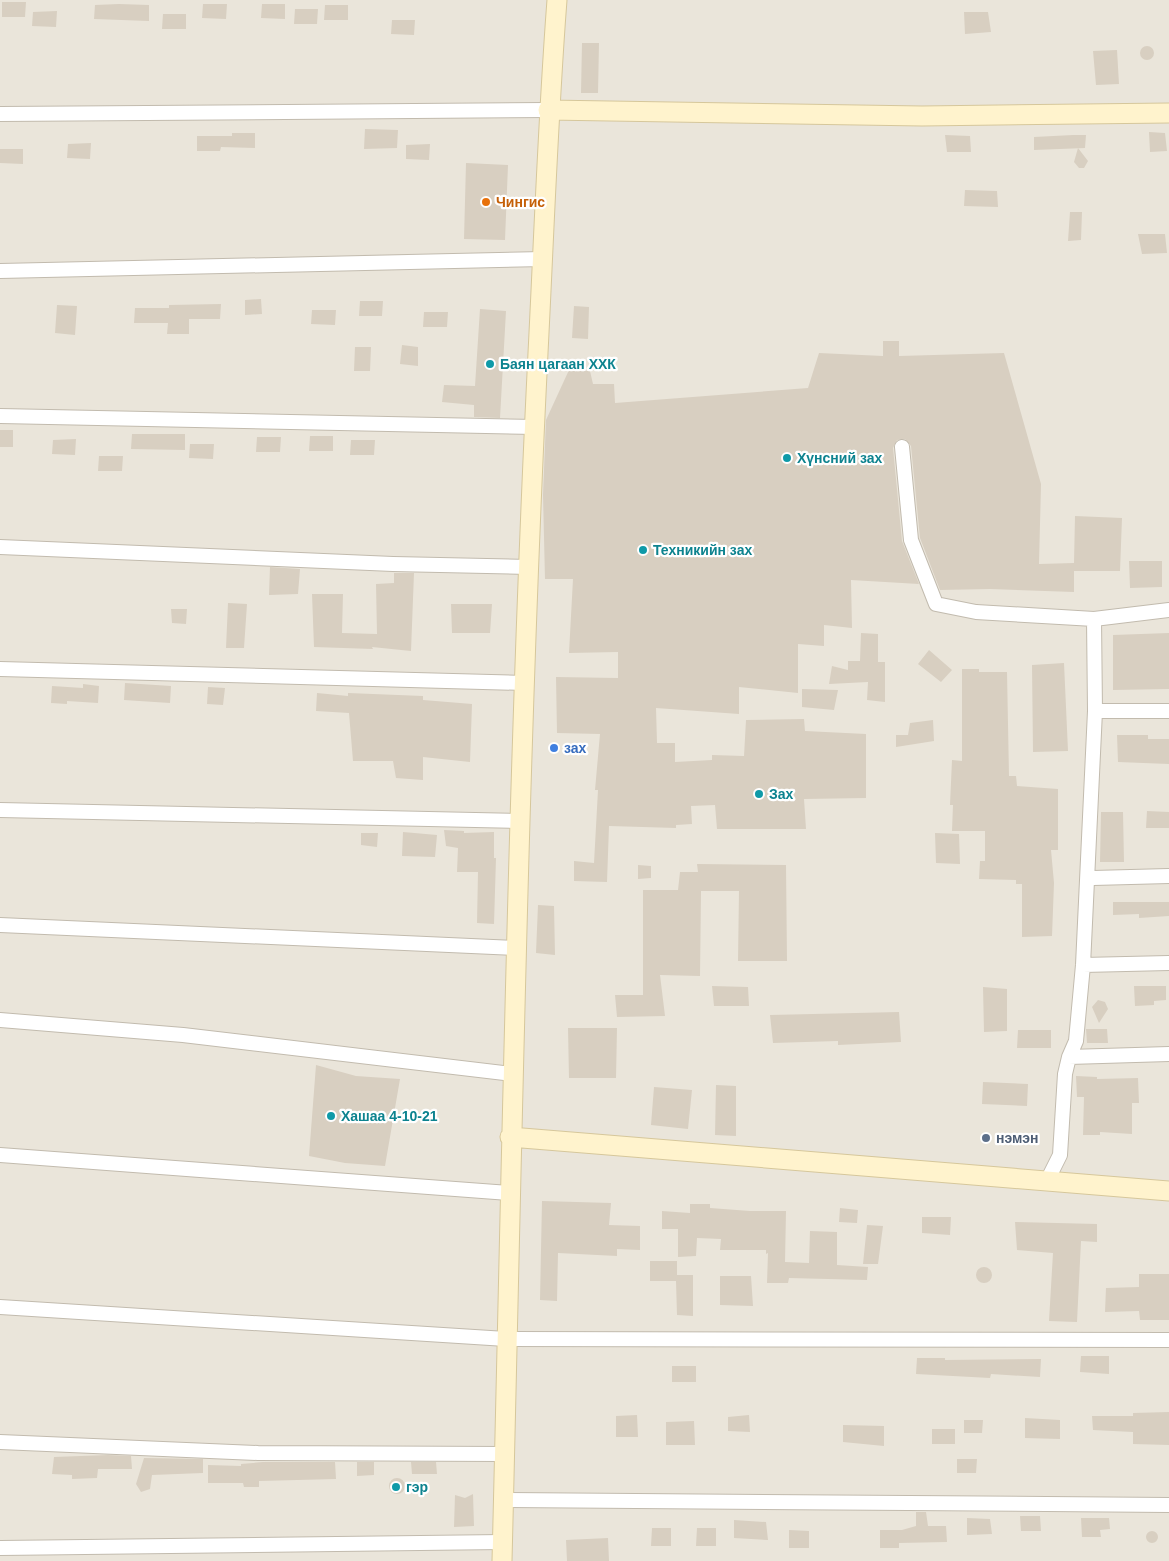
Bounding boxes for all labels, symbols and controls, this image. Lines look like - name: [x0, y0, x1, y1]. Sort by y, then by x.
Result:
- place label: Чингис: [496, 194, 545, 210]
- marker: Чингис: [480, 196, 492, 208]
- place label: Баян цагаан ХХК: [500, 356, 616, 372]
- marker: Баян цагаан ХХК: [484, 358, 496, 370]
- place label: Хүнсний зах: [797, 450, 882, 466]
- marker: Хүнсний зах: [781, 452, 793, 464]
- place label: Техникийн зах: [653, 542, 752, 558]
- marker: Техникийн зах: [637, 544, 649, 556]
- place label: зах: [564, 740, 587, 756]
- marker: зах: [548, 742, 560, 754]
- place label: Зах: [769, 786, 794, 802]
- marker: Зах: [753, 788, 765, 800]
- place label: Хашаа 4-10-21: [341, 1108, 438, 1124]
- marker: Хашаа 4-10-21: [325, 1110, 337, 1122]
- place label: нэмэн: [996, 1130, 1038, 1146]
- marker: нэмэн: [980, 1132, 992, 1144]
- place label: гэр: [406, 1479, 428, 1495]
- marker: гэр: [390, 1481, 402, 1493]

